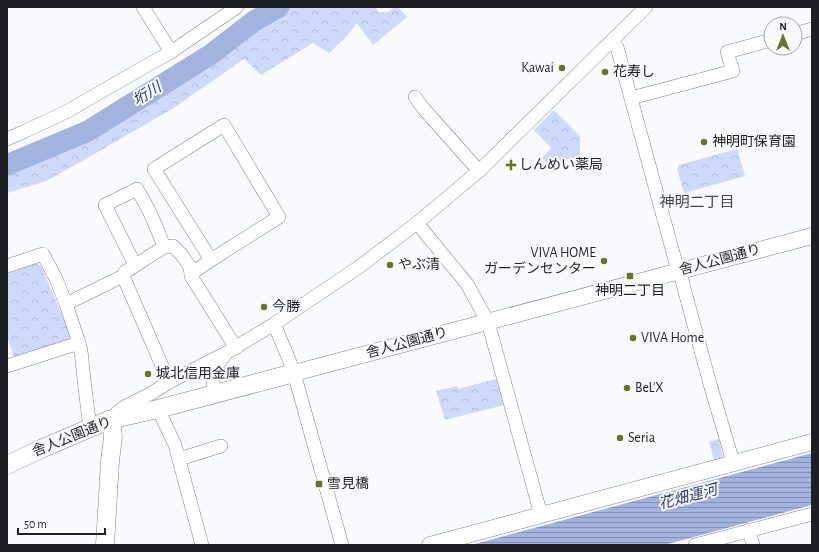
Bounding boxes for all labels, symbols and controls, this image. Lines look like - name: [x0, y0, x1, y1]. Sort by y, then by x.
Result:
- north arrow: [763, 16, 803, 56]
- text: N: [779, 21, 787, 32]
- place label: Kawai: [521, 61, 554, 75]
- marker: Kawai: [557, 63, 567, 73]
- place label: 花寿し: [613, 64, 655, 79]
- marker: 花寿し: [600, 67, 610, 77]
- water label: 垳川: [130, 78, 165, 108]
- place label: 神明町保育園: [712, 134, 796, 149]
- marker: 神明町保育園: [699, 137, 709, 147]
- place label: しんめい薬局: [519, 157, 603, 172]
- marker: しんめい薬局: [506, 160, 516, 170]
- district label: 神明二丁目: [659, 194, 735, 210]
- street label: 舎人公園通り: [677, 241, 762, 278]
- place label: VIVA HOME ガーデンセンター: [484, 246, 596, 276]
- marker: VIVA HOME ガーデンセンター: [599, 256, 609, 266]
- place label: やぶ清: [398, 257, 440, 272]
- marker: やぶ清: [385, 260, 395, 270]
- marker: 神明二丁目: [625, 271, 635, 281]
- place label: 神明二丁目: [595, 283, 665, 298]
- place label: 今勝: [272, 299, 301, 314]
- marker: 今勝: [259, 302, 269, 312]
- street label: 舎人公園通り: [364, 324, 449, 361]
- place label: VIVA Home: [641, 331, 704, 345]
- marker: VIVA Home: [628, 333, 638, 343]
- place label: 城北信用金庫: [156, 365, 240, 381]
- marker: 城北信用金庫: [143, 369, 153, 379]
- place label: BeL'X: [635, 381, 664, 395]
- marker: BeL'X: [622, 383, 632, 393]
- street label: 舎人公園通り: [30, 414, 114, 459]
- place label: Seria: [628, 431, 656, 445]
- marker: Seria: [615, 433, 625, 443]
- place label: 雪見橋: [327, 476, 369, 491]
- marker: 雪見橋: [314, 479, 324, 489]
- water label: 花畑運河: [657, 480, 722, 512]
- scale bar: [18, 510, 105, 536]
- text: 50 m: [24, 518, 47, 530]

